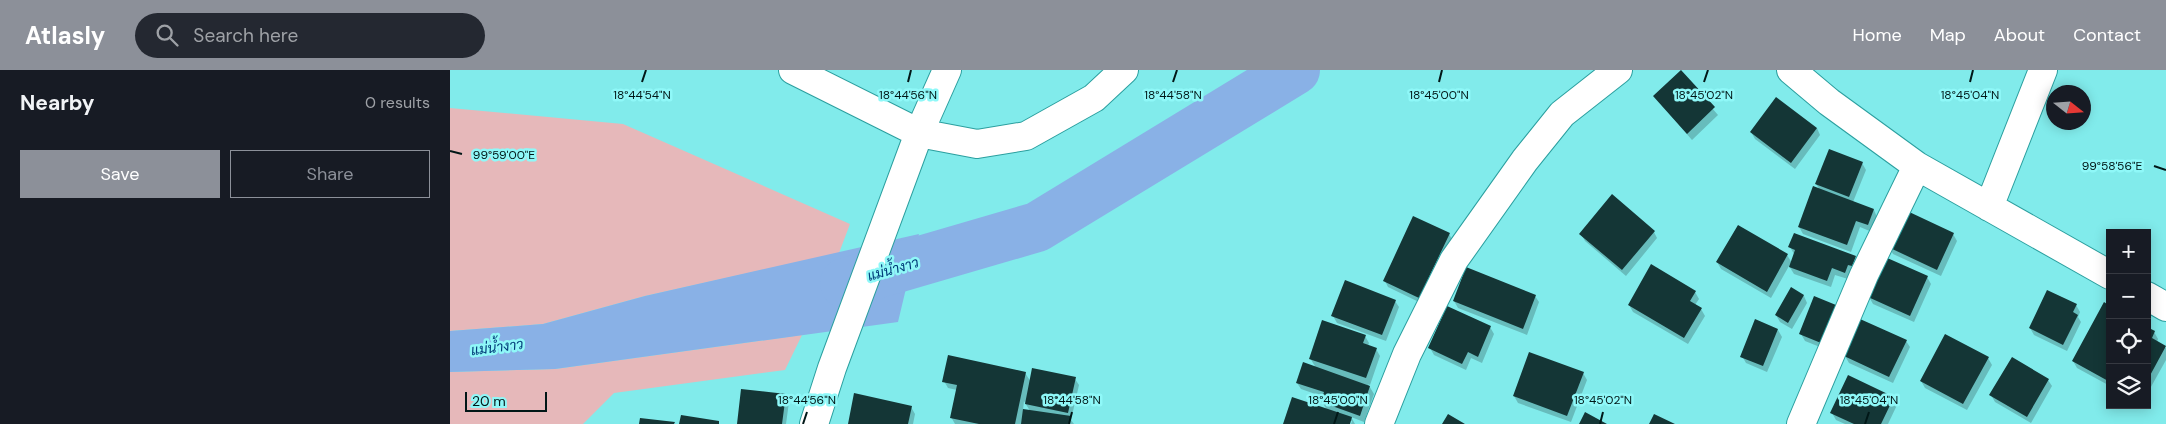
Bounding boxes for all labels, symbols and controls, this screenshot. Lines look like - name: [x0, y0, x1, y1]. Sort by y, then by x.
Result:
- search box: [135, 13, 485, 58]
- text: Atlasly: [25, 20, 105, 51]
- icon: search: [153, 21, 181, 49]
- text: Search here: [193, 23, 298, 48]
- text: Home: [1852, 23, 1902, 47]
- text: Map: [1930, 23, 1966, 47]
- text: About: [1994, 23, 2045, 47]
- text: Contact: [2073, 23, 2141, 47]
- north arrow: [2046, 85, 2091, 130]
- text: 18°44'54"N: [613, 87, 671, 103]
- text: 18°44'56"N: [879, 87, 937, 103]
- text: 18°44'58"N: [1144, 87, 1202, 103]
- text: 18°45'00"N: [1409, 87, 1469, 103]
- text: 18°45'02"N: [1675, 87, 1733, 103]
- text: 18°45'04"N: [1941, 87, 1999, 103]
- text: Nearby: [20, 89, 94, 117]
- text: 0 results: [365, 92, 430, 113]
- text: 99°59'00"E: [473, 147, 535, 163]
- button: Save: [20, 150, 220, 198]
- button: Share: [230, 150, 430, 198]
- text: 99°58'56"E: [2082, 158, 2142, 174]
- map controls: [2106, 229, 2151, 409]
- button: +: [2106, 229, 2151, 274]
- water label: แม่น้ำงาว: [864, 250, 921, 285]
- button: −: [2106, 274, 2151, 319]
- button: locate: [2106, 319, 2151, 364]
- water label: แม่น้ำงาว: [469, 332, 524, 359]
- button: layers: [2106, 364, 2151, 409]
- scale bar: [465, 389, 548, 412]
- text: 20 m: [472, 392, 506, 410]
- text: 18°44'56"N: [778, 392, 836, 408]
- text: 18°44'58"N: [1043, 392, 1101, 408]
- text: 18°45'00"N: [1308, 392, 1368, 408]
- text: 18°45'02"N: [1574, 392, 1632, 408]
- text: 18°45'04"N: [1840, 392, 1898, 408]

